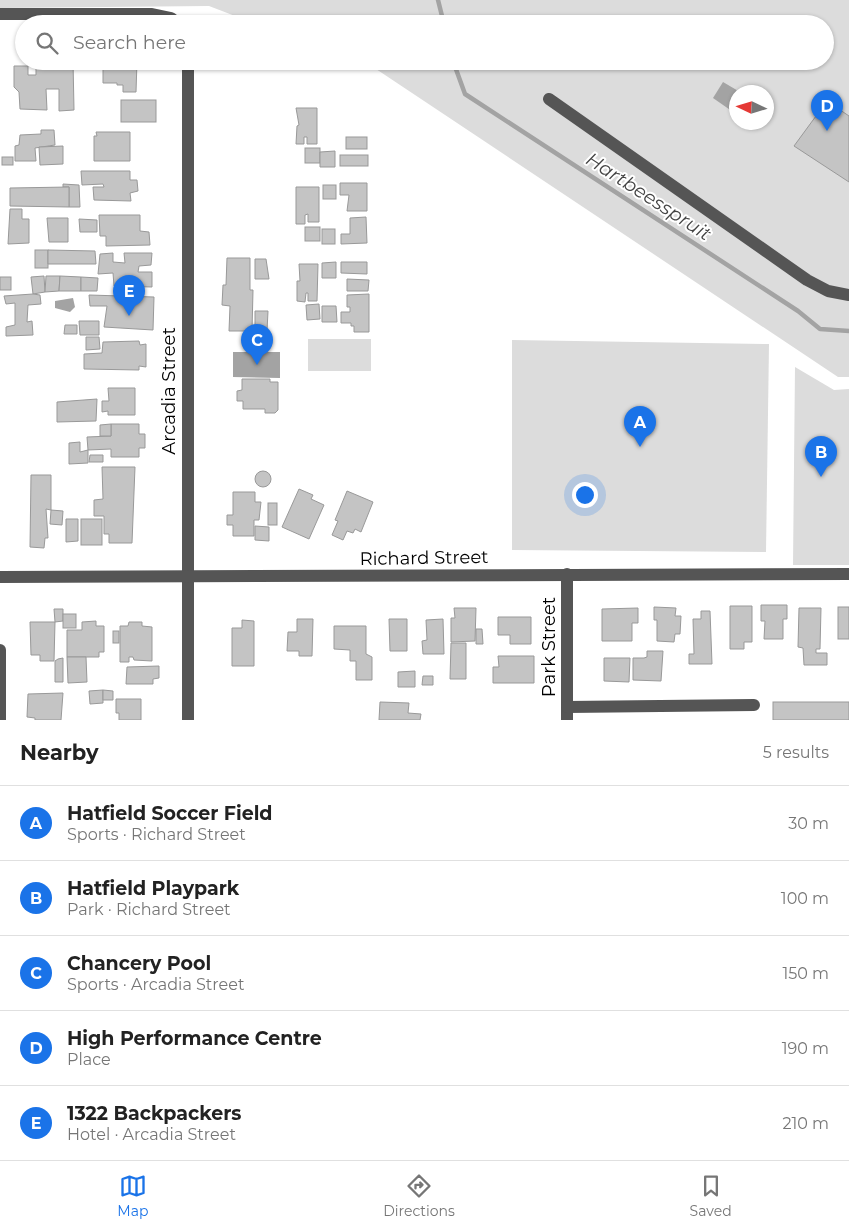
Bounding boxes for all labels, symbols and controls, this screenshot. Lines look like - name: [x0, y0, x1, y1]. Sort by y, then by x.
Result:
- search box: [15, 15, 834, 70]
- icon: search: [33, 29, 61, 57]
- text: Search here: [73, 31, 186, 54]
- north arrow: [729, 85, 774, 130]
- pin: D: [811, 90, 843, 131]
- water label: Hartbeesspruit: [582, 147, 716, 246]
- pin: E: [113, 275, 145, 316]
- pin: C: [241, 324, 273, 365]
- street label: Arcadia Street: [158, 327, 180, 455]
- pin: A: [624, 406, 656, 447]
- pin: B: [805, 436, 837, 477]
- your location: [572, 482, 598, 508]
- street label: Richard Street: [359, 546, 489, 570]
- street label: Park Street: [538, 597, 560, 697]
- text: Nearby: [20, 740, 99, 765]
- text: 5 results: [763, 743, 829, 762]
- text: Hatfield Soccer Field: [67, 802, 273, 825]
- text: A: [30, 814, 42, 833]
- text: 30 m: [788, 814, 829, 833]
- text: Sports · Richard Street: [67, 825, 246, 844]
- text: Hatfield Playpark: [67, 877, 239, 900]
- text: B: [30, 889, 42, 908]
- text: 100 m: [781, 889, 829, 908]
- text: Park · Richard Street: [67, 900, 231, 919]
- text: Chancery Pool: [67, 952, 211, 975]
- text: C: [30, 964, 42, 983]
- text: 150 m: [782, 964, 829, 983]
- text: Sports · Arcadia Street: [67, 975, 244, 994]
- text: High Performance Centre: [67, 1027, 322, 1050]
- text: D: [29, 1039, 43, 1058]
- text: 190 m: [782, 1039, 829, 1058]
- text: Place: [67, 1050, 111, 1069]
- text: 1322 Backpackers: [67, 1102, 241, 1125]
- text: E: [31, 1114, 41, 1133]
- text: 210 m: [782, 1114, 829, 1133]
- text: Hotel · Arcadia Street: [67, 1125, 236, 1144]
- tab: Map: [117, 1172, 148, 1220]
- tab: Directions: [383, 1172, 455, 1220]
- tab: Saved: [690, 1172, 732, 1220]

